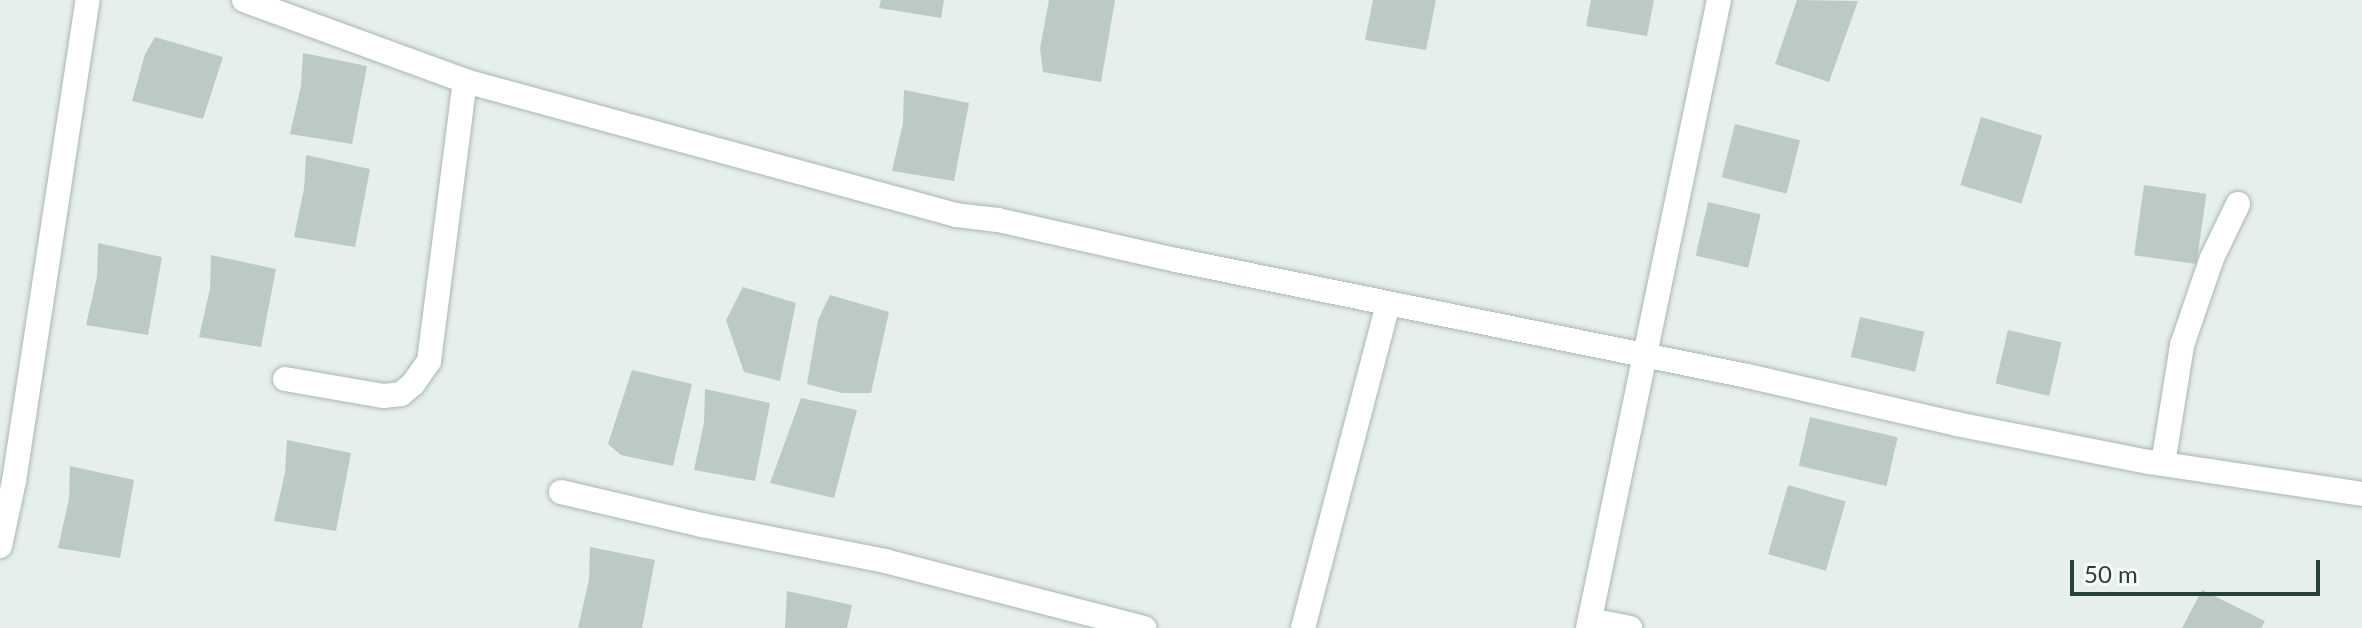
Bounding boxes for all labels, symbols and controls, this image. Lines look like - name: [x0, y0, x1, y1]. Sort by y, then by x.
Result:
- scale bar: [2074, 544, 2324, 594]
- text: 50 m: [2084, 559, 2138, 588]

